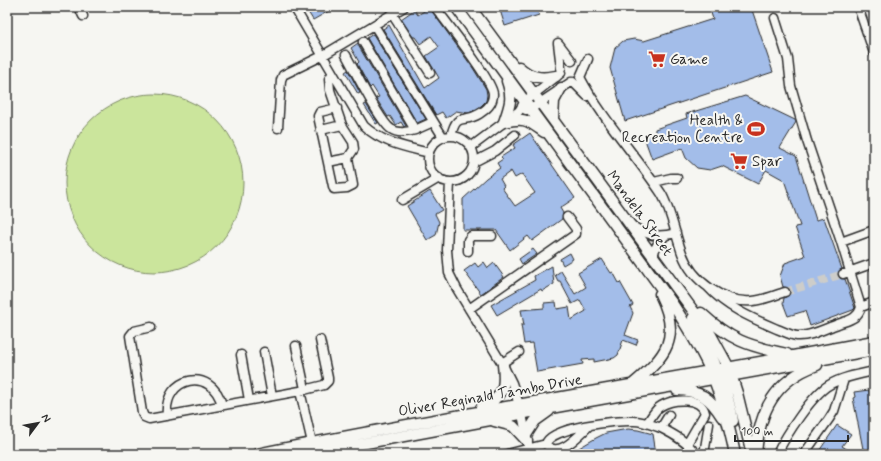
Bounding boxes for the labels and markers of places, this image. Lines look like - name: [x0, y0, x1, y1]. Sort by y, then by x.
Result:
- supermarket icon: Game: [647, 49, 667, 69]
- place label: Game: [670, 50, 708, 70]
- place label: Health & Recreation Centre: [622, 111, 743, 148]
- sports icon: Health & Recreation Centre: [746, 119, 766, 139]
- supermarket icon: Spar: [729, 151, 749, 171]
- place label: Spar: [752, 152, 782, 172]

